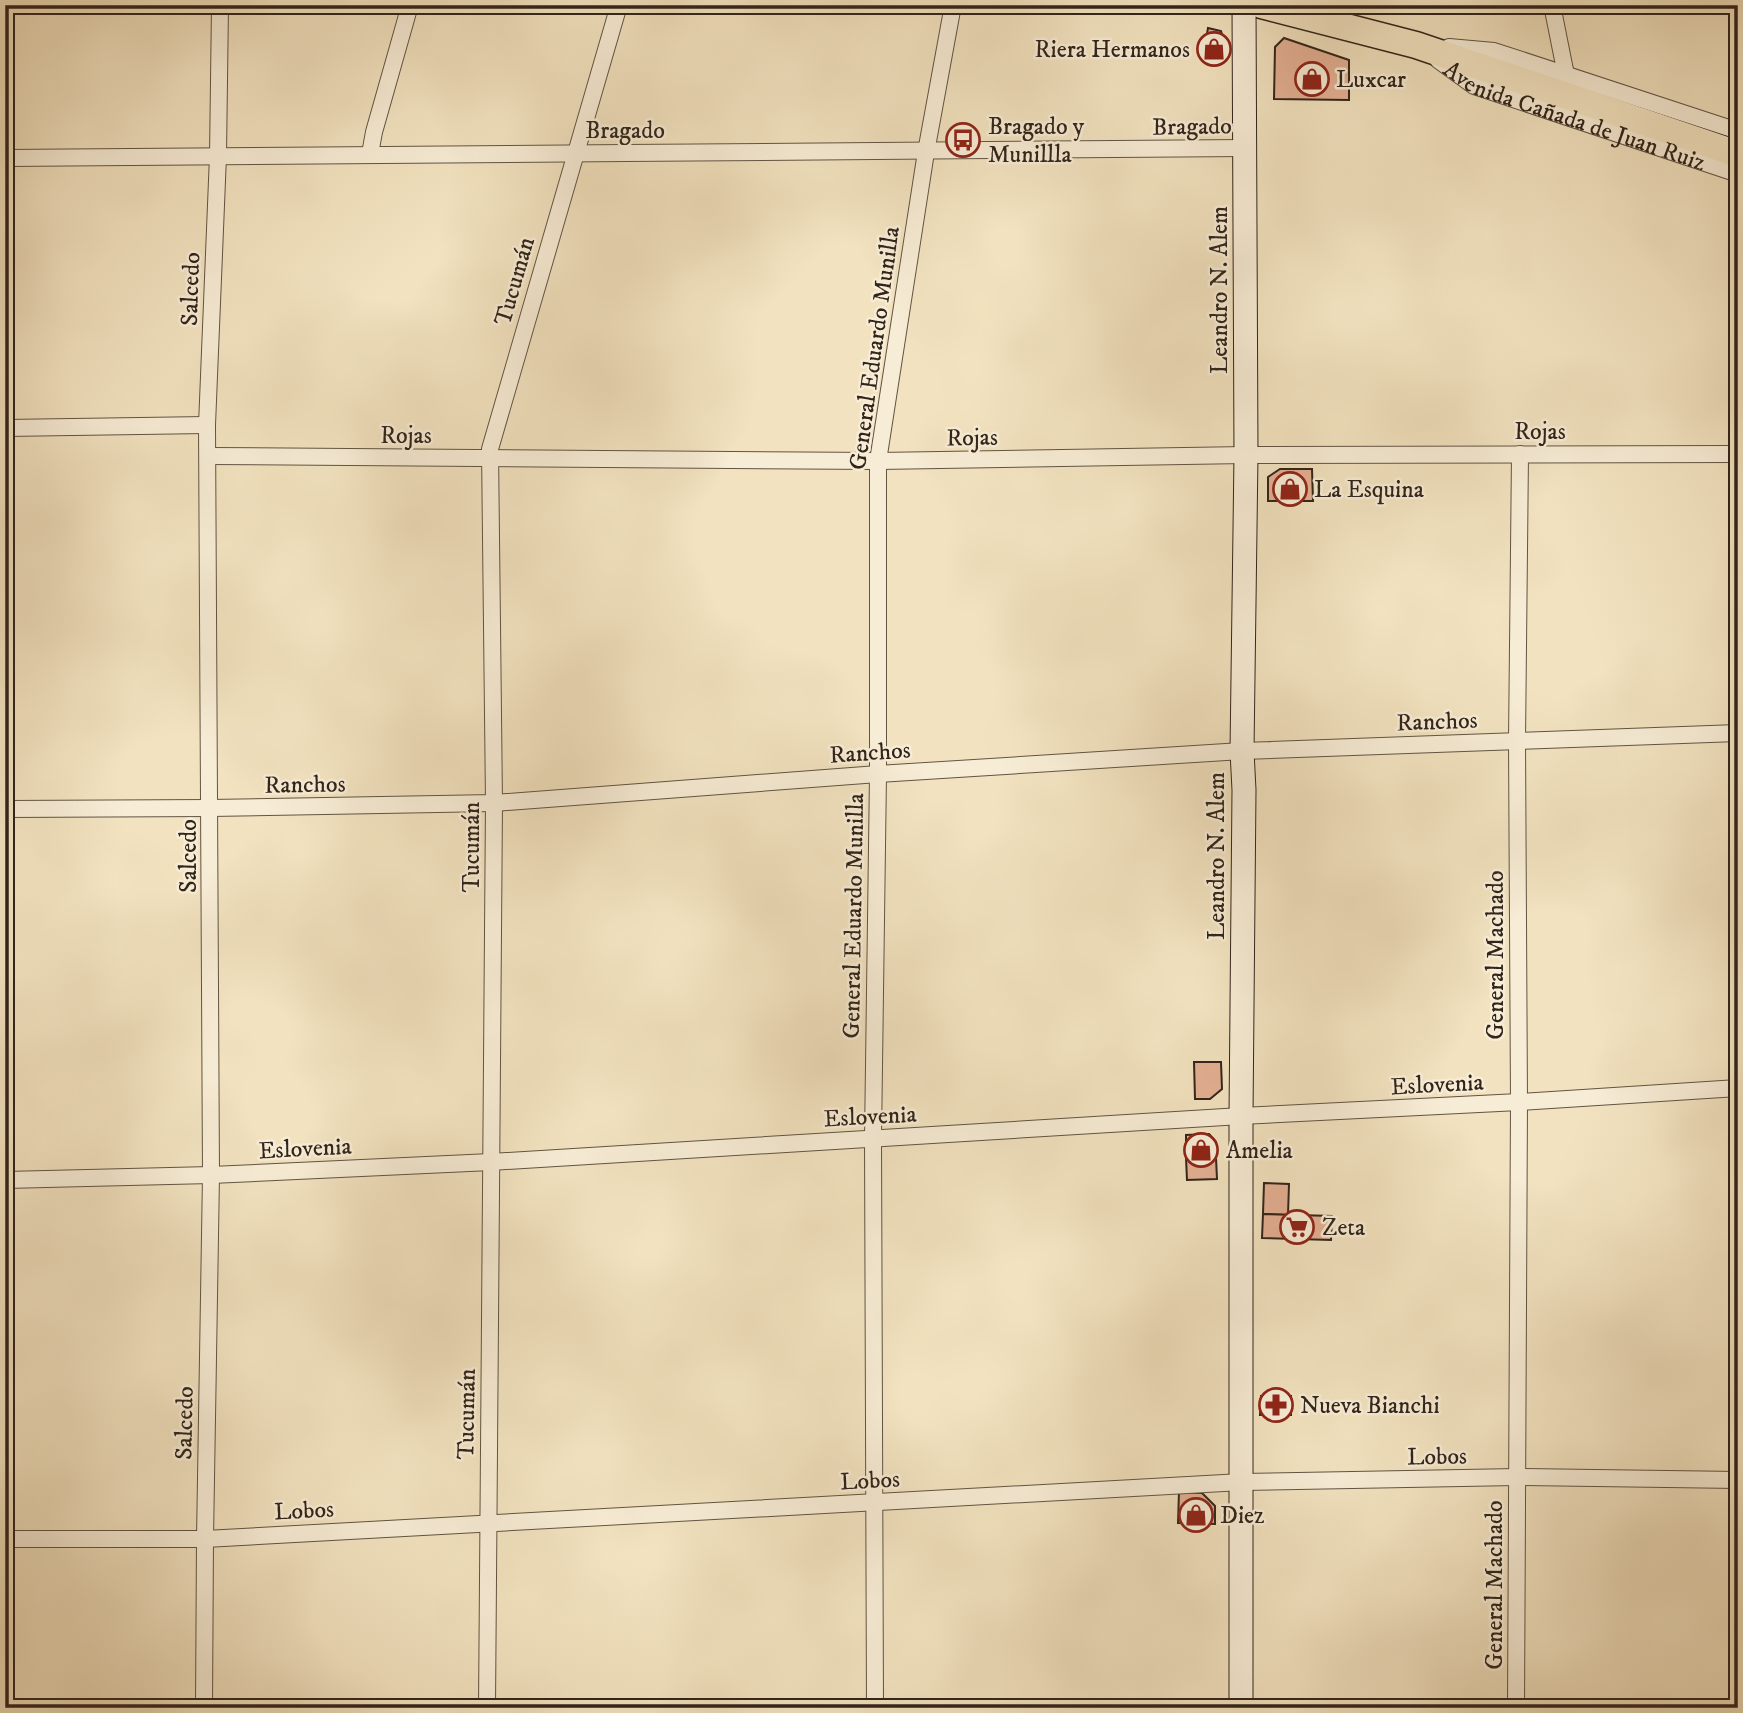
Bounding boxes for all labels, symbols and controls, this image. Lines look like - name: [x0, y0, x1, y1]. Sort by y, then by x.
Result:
- shop icon: Riera Hermanos: [1195, 30, 1233, 68]
- place label: Riera Hermanos: [1035, 35, 1190, 65]
- street label: Avenida Cañada de Juan Ruiz: [1437, 55, 1710, 178]
- shop icon: Luxcar: [1293, 60, 1331, 98]
- place label: Luxcar: [1336, 65, 1406, 95]
- street label: Bragado: [1152, 111, 1232, 143]
- place label: Bragado y Munillla: [988, 112, 1085, 170]
- street label: Bragado: [585, 116, 665, 146]
- bus stop icon: Bragado y Munillla: [944, 121, 982, 159]
- street label: Leandro N. Alem: [1205, 206, 1235, 374]
- street label: General Eduardo Munilla: [843, 224, 907, 472]
- street label: Tucumán: [488, 233, 542, 329]
- street label: Salcedo: [175, 252, 207, 326]
- street label: Rojas: [1514, 417, 1566, 447]
- street label: Rojas: [380, 421, 432, 451]
- street label: Rojas: [946, 423, 998, 453]
- shop icon: La Esquina: [1271, 470, 1309, 508]
- place label: La Esquina: [1314, 475, 1425, 505]
- street label: Ranchos: [1396, 706, 1478, 738]
- street label: Ranchos: [829, 735, 912, 771]
- street label: Ranchos: [264, 769, 346, 801]
- street label: Leandro N. Alem: [1202, 772, 1232, 940]
- street label: General Eduardo Munilla: [837, 792, 871, 1039]
- street label: Tucumán: [457, 801, 487, 892]
- street label: Salcedo: [174, 819, 204, 893]
- street label: General Machado: [1481, 870, 1511, 1040]
- street label: Eslovenia: [1390, 1068, 1485, 1102]
- street label: Eslovenia: [823, 1100, 918, 1134]
- shop icon: Amelia: [1182, 1131, 1220, 1169]
- street label: Eslovenia: [258, 1132, 353, 1166]
- place label: Amelia: [1226, 1136, 1294, 1166]
- supermarket icon: Zeta: [1278, 1208, 1316, 1246]
- place label: Zeta: [1322, 1213, 1366, 1243]
- street label: Tucumán: [451, 1368, 483, 1460]
- street label: Salcedo: [169, 1386, 201, 1460]
- pharmacy icon: Nueva Bianchi: [1257, 1386, 1295, 1424]
- place label: Nueva Bianchi: [1300, 1391, 1440, 1421]
- street label: Lobos: [1407, 1441, 1467, 1473]
- street label: Lobos: [839, 1464, 901, 1498]
- street label: Lobos: [273, 1494, 335, 1528]
- shop icon: Diez: [1177, 1496, 1215, 1534]
- street label: General Machado: [1480, 1500, 1510, 1670]
- place label: Diez: [1220, 1501, 1265, 1531]

